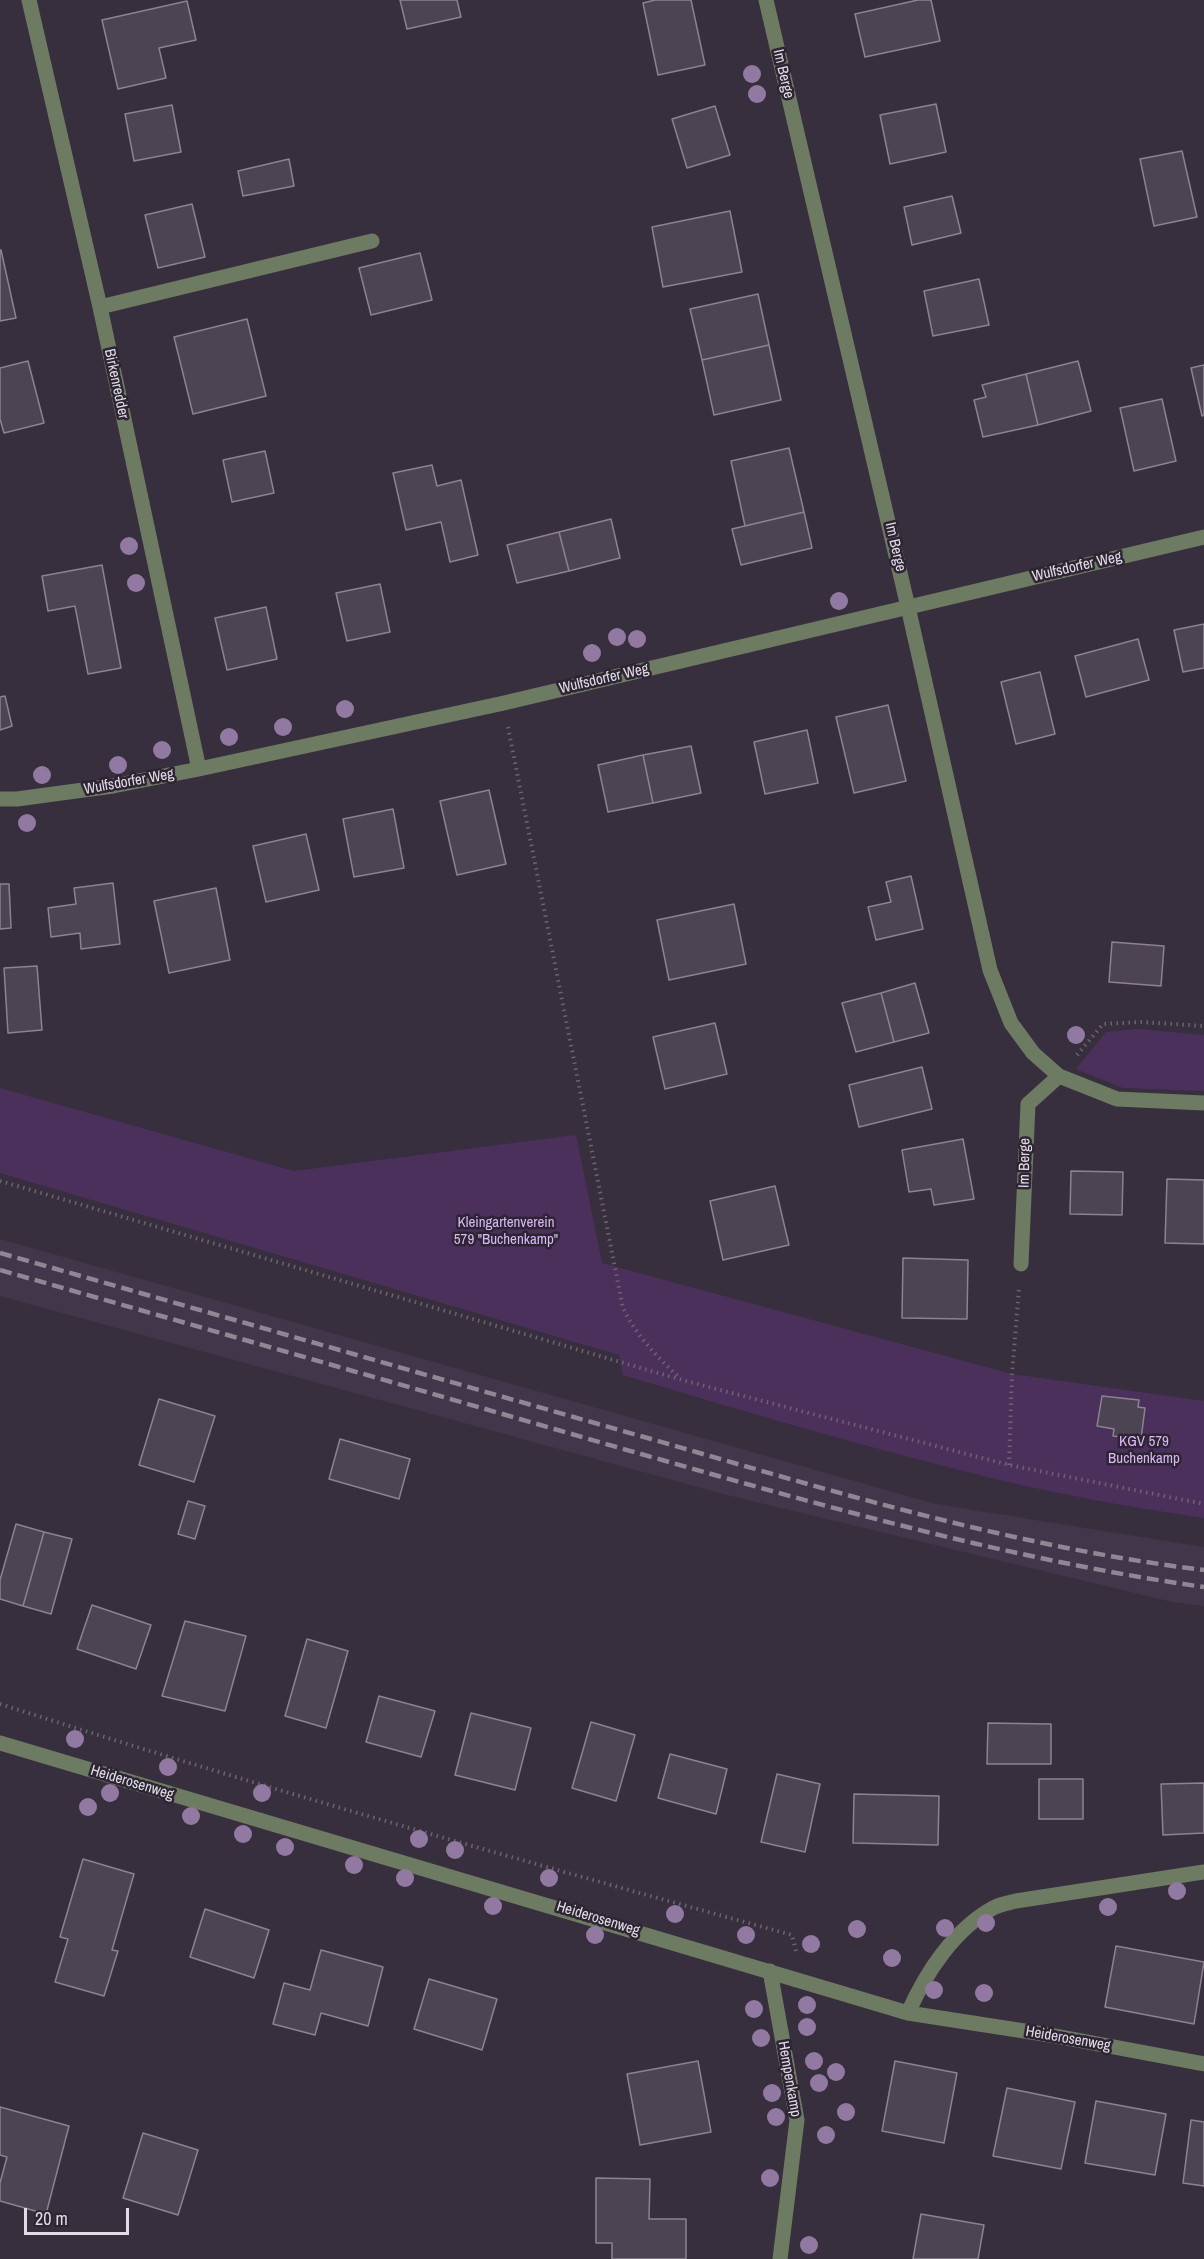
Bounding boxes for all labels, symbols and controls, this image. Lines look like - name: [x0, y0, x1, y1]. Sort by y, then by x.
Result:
- street label: Im Berge: [769, 48, 797, 100]
- street label: Birkenredder: [100, 347, 132, 421]
- street label: Im Berge: [881, 521, 909, 573]
- street label: Wulfsdorfer Weg: [1031, 548, 1123, 586]
- street label: Wulfsdorfer Weg: [558, 660, 650, 698]
- street label: Wulfsdorfer Weg: [83, 765, 175, 799]
- street label: Im Berge: [1016, 1138, 1034, 1188]
- park label: Kleingartenverein 579 "Buchenkamp": [454, 1214, 558, 1249]
- park label: KGV 579 Buchenkamp: [1108, 1433, 1180, 1468]
- street label: Heiderosenweg: [88, 1762, 176, 1804]
- street label: Heiderosenweg: [554, 1898, 642, 1940]
- street label: Heiderosenweg: [1024, 2023, 1112, 2055]
- street label: Hempenkamp: [773, 2040, 805, 2118]
- scale bar: [27, 2196, 132, 2234]
- text: 20 m: [35, 2206, 68, 2231]

